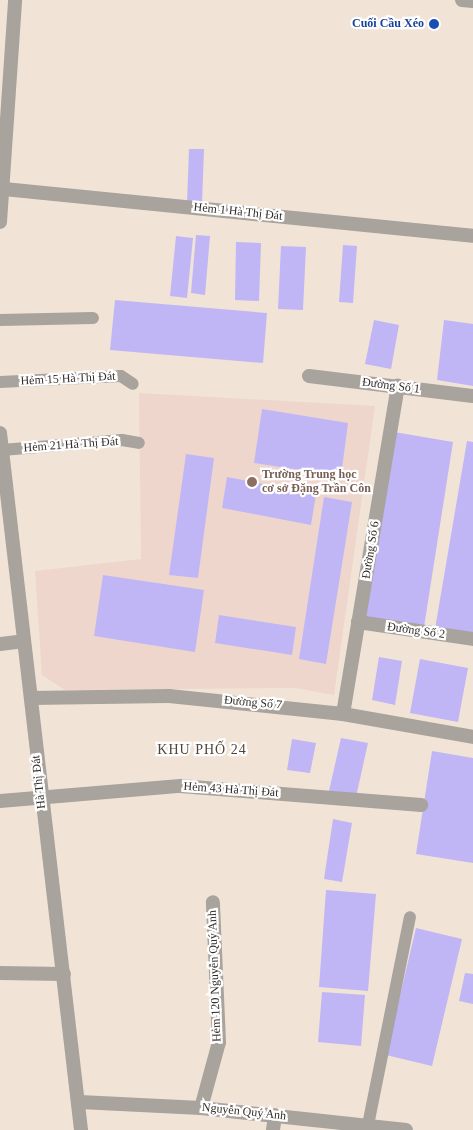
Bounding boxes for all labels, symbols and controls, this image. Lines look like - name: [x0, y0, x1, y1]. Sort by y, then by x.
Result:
- place label: Cuối Cầu Xéo: [352, 17, 424, 31]
- marker: Cuối Cầu Xéo: [428, 18, 440, 30]
- street label: Hẻm 1 Hà Thị Đát: [193, 200, 283, 224]
- street label: Hẻm 15 Hà Thị Đát: [20, 369, 116, 389]
- street label: Đường Số 1: [361, 375, 421, 397]
- street label: Hẻm 21 Hà Thị Đát: [23, 434, 119, 456]
- place label: Trường Trung học cơ sở Đặng Trần Côn: [262, 468, 371, 496]
- marker: Trường Trung học cơ sở Đặng Trần Côn: [246, 476, 258, 488]
- street label: Đường Số 6: [359, 520, 383, 580]
- street label: Đường Số 2: [386, 620, 446, 642]
- street label: Đường Số 7: [223, 693, 283, 713]
- district label: KHU PHỐ 24: [156, 742, 248, 758]
- street label: Hà Thị Đát: [29, 754, 49, 810]
- street label: Hẻm 43 Hà Thị Đát: [183, 779, 279, 801]
- street label: Hẻm 120 Nguyễn Quý Anh: [205, 909, 225, 1043]
- street label: Nguyễn Quý Anh: [201, 1100, 287, 1124]

